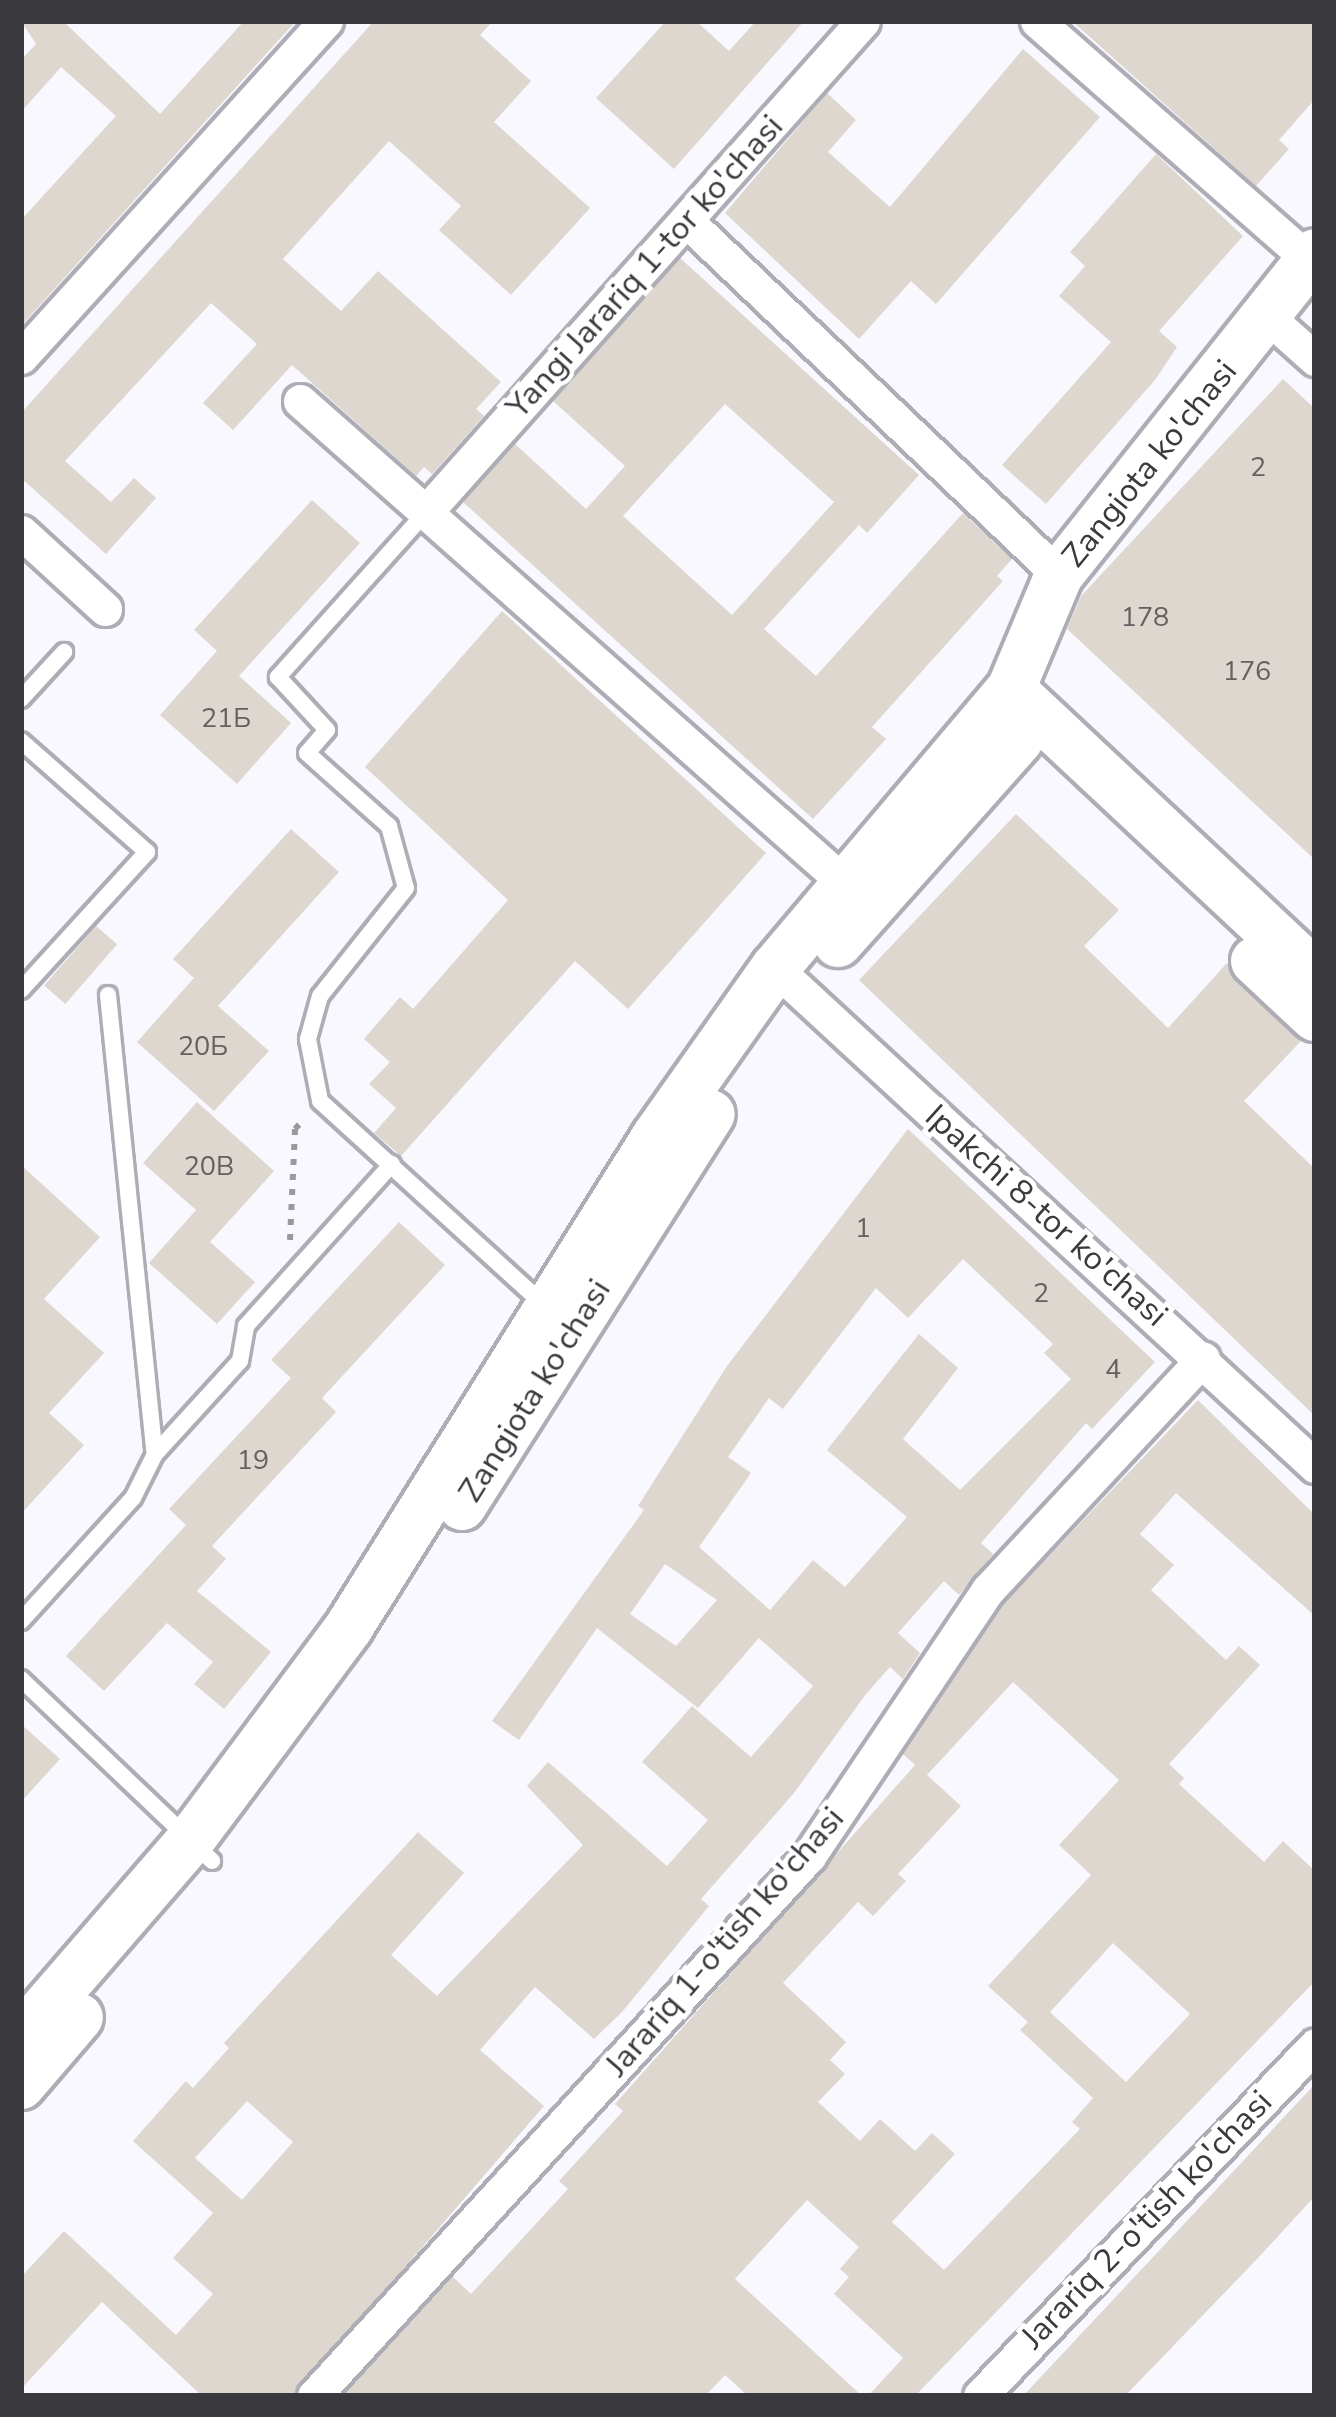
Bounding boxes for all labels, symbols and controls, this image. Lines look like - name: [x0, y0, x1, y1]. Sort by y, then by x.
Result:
- street label: Yangi Jarariq 1-tor ko'chasi: [498, 107, 792, 427]
- street label: Zangiota ko'chasi: [1054, 353, 1246, 575]
- house number: 2: [1250, 452, 1266, 484]
- house number: 178: [1121, 602, 1169, 634]
- house number: 176: [1223, 656, 1271, 688]
- house number: 21Б: [201, 703, 251, 735]
- house number: 20Б: [178, 1031, 228, 1063]
- street label: Ipakchi 8-tor ko'chasi: [917, 1097, 1175, 1335]
- house number: 20В: [184, 1151, 234, 1183]
- house number: 1: [855, 1213, 871, 1245]
- street label: Zangiota ko'chasi: [451, 1272, 619, 1510]
- house number: 2: [1033, 1278, 1049, 1310]
- house number: 4: [1105, 1354, 1121, 1386]
- house number: 19: [237, 1445, 269, 1477]
- street label: Jarariq 1-o'tish ko'chasi: [597, 1799, 853, 2085]
- street label: Jarariq 2-o'tish ko'chasi: [1013, 2083, 1281, 2357]

